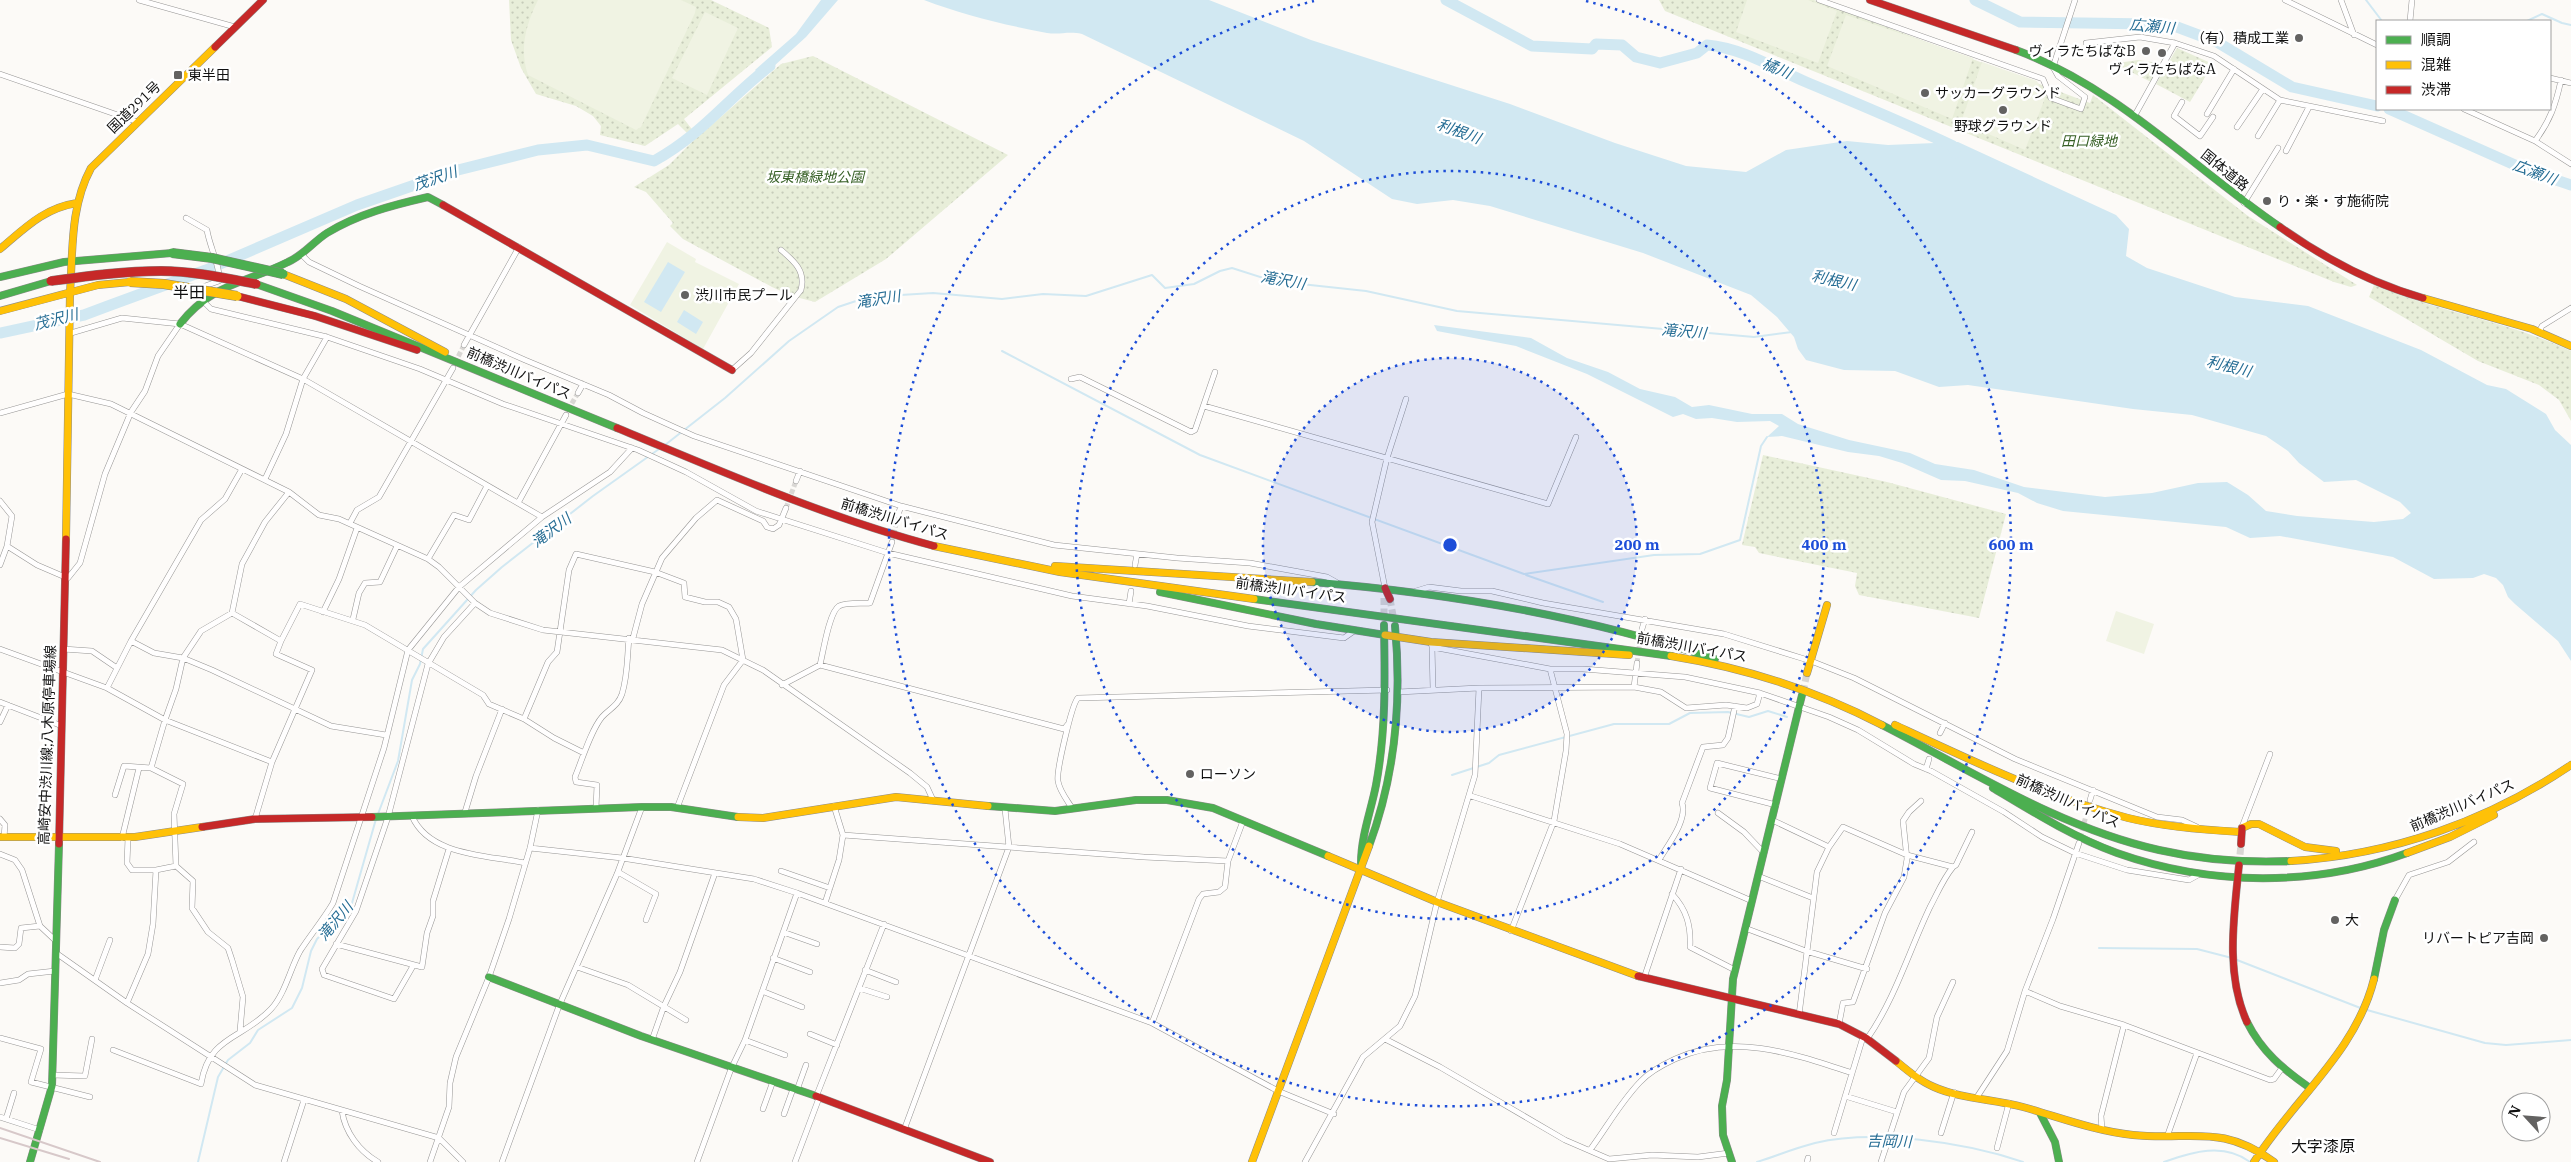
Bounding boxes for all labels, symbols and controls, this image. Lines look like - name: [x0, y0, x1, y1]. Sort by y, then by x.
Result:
- water label: 広瀬川: [2129, 15, 2177, 38]
- legend: [2376, 20, 2551, 110]
- place label: （有）積成工業: [2191, 29, 2289, 47]
- text: 順調: [2421, 30, 2451, 49]
- marker: （有）積成工業: [2293, 32, 2305, 44]
- place label: ヴィラたちばなB: [2029, 42, 2136, 60]
- marker: ヴィラたちばなB: [2140, 45, 2152, 57]
- marker: ヴィラたちばなA: [2156, 47, 2168, 59]
- water label: 橘川: [1759, 53, 1796, 83]
- text: 混雑: [2421, 55, 2451, 74]
- place label: ヴィラたちばなA: [2108, 60, 2216, 78]
- place label: 東半田: [188, 66, 230, 84]
- marker: 東半田: [172, 69, 184, 81]
- street label: 国道291号: [104, 77, 164, 137]
- text: 渋滞: [2421, 80, 2451, 99]
- place label: サッカーグラウンド: [1935, 84, 2061, 102]
- marker: サッカーグラウンド: [1919, 87, 1931, 99]
- marker: 野球グラウンド: [1997, 104, 2009, 116]
- water label: 利根川: [1435, 114, 1485, 148]
- place label: 野球グラウンド: [1954, 117, 2052, 135]
- park label: 田口緑地: [2061, 132, 2119, 150]
- street label: 国体道路: [2198, 145, 2252, 195]
- water label: 広瀬川: [2511, 155, 2561, 190]
- water label: 茂沢川: [411, 161, 461, 194]
- park label: 坂東橋緑地公園: [766, 168, 866, 186]
- place label: り・楽・す施術院: [2277, 192, 2389, 210]
- marker: り・楽・す施術院: [2261, 195, 2273, 207]
- water label: 利根川: [1810, 266, 1860, 295]
- water label: 滝沢川: [1259, 267, 1309, 294]
- district label: 半田: [173, 282, 205, 302]
- place label: 渋川市民プール: [695, 286, 793, 304]
- water label: 滝沢川: [854, 286, 904, 312]
- marker: 渋川市民プール: [679, 289, 691, 301]
- water label: 茂沢川: [32, 304, 82, 334]
- water label: 滝沢川: [1661, 320, 1709, 343]
- street label: 前橋渋川バイパス: [464, 343, 574, 403]
- water label: 利根川: [2205, 351, 2255, 381]
- street label: 前橋渋川バイパス: [839, 494, 951, 544]
- water label: 滝沢川: [527, 508, 576, 551]
- text: 200 m: [1614, 535, 1660, 554]
- text: 400 m: [1801, 535, 1847, 554]
- text: 600 m: [1988, 535, 2034, 554]
- centre of rings: [1441, 536, 1459, 554]
- street label: 前橋渋川バイパス: [1234, 573, 1348, 607]
- street label: 前橋渋川バイパス: [1635, 628, 1749, 666]
- street label: 高崎安中渋川線;八木原停車場線: [35, 645, 59, 845]
- place label: ローソン: [1200, 765, 1256, 783]
- marker: ローソン: [1184, 768, 1196, 780]
- street label: 前橋渋川バイパス: [2013, 770, 2123, 832]
- street label: 前橋渋川バイパス: [2407, 775, 2517, 835]
- water label: 滝沢川: [313, 896, 358, 944]
- place label: 大: [2345, 911, 2359, 929]
- marker: 大: [2329, 914, 2341, 926]
- place label: リバートピア吉岡: [2422, 929, 2534, 947]
- marker: リバートピア吉岡: [2538, 932, 2550, 944]
- north arrow: [2501, 1092, 2551, 1142]
- text: N: [2504, 1102, 2525, 1120]
- water label: 吉岡川: [1866, 1131, 1914, 1151]
- district label: 大字漆原: [2291, 1136, 2355, 1156]

